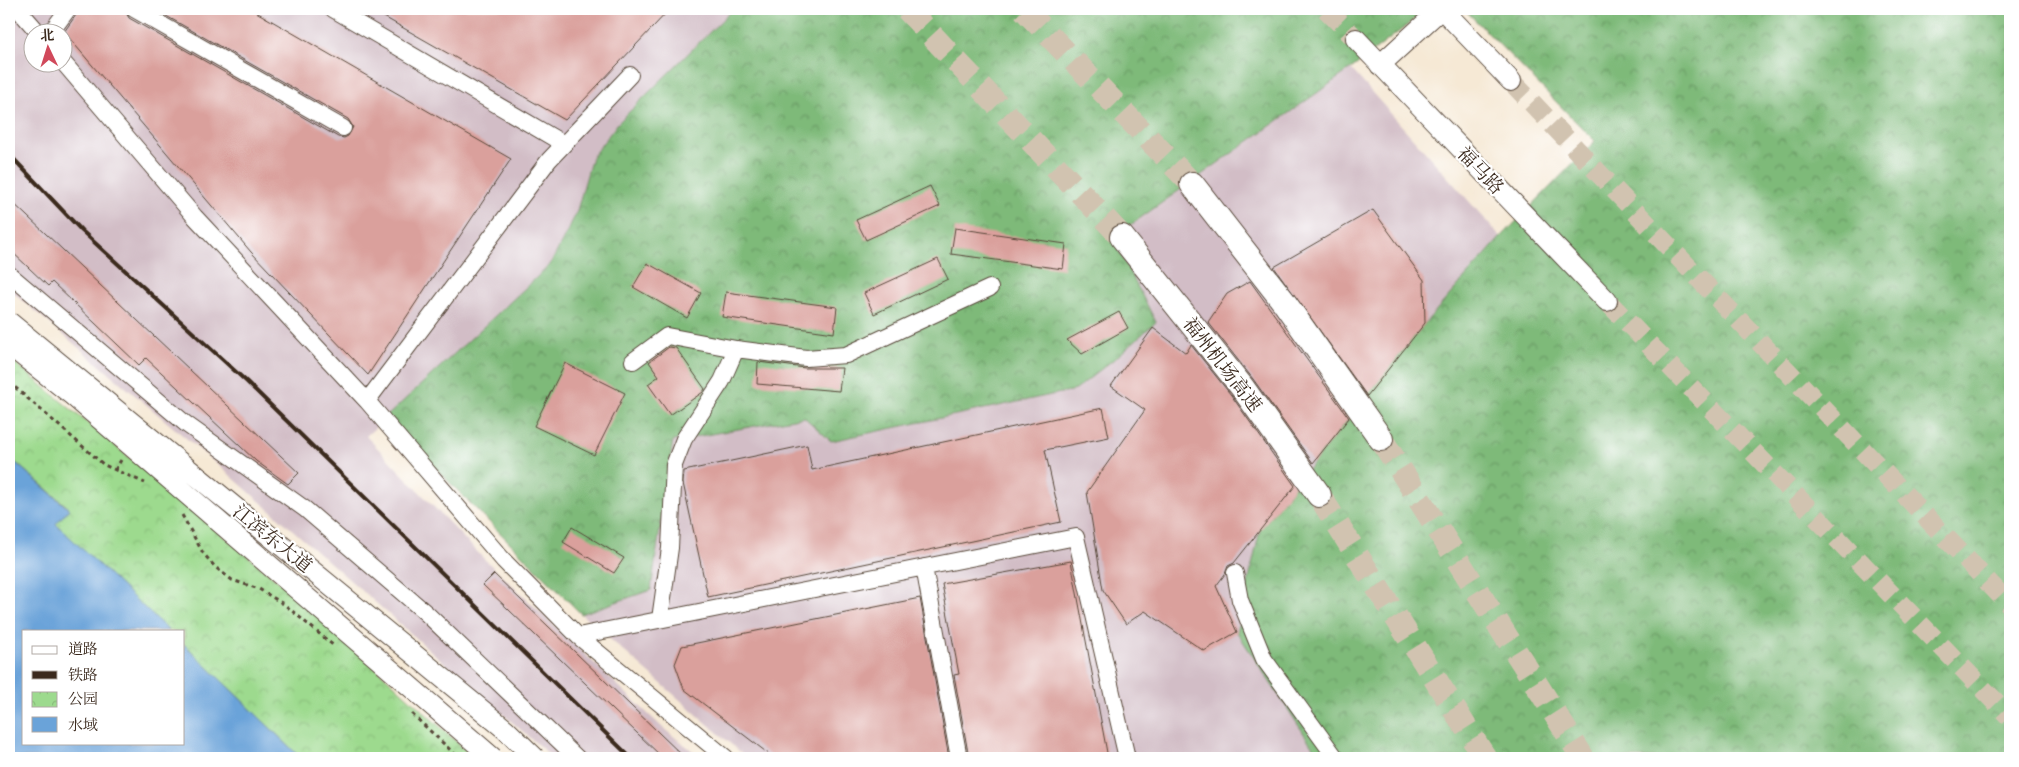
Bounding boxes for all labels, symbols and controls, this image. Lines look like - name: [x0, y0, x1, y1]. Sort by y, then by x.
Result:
- north arrow: [22, 22, 72, 72]
- text: 北: [40, 27, 55, 45]
- street label: 福马路: [1452, 142, 1509, 200]
- street label: 福州机场高速: [1178, 312, 1267, 417]
- street label: 江滨东大道: [228, 500, 317, 578]
- legend: [22, 630, 185, 744]
- text: 道路: [68, 640, 98, 659]
- text: 铁路: [68, 666, 98, 685]
- text: 公园: [68, 690, 98, 709]
- text: 水域: [68, 716, 98, 735]

